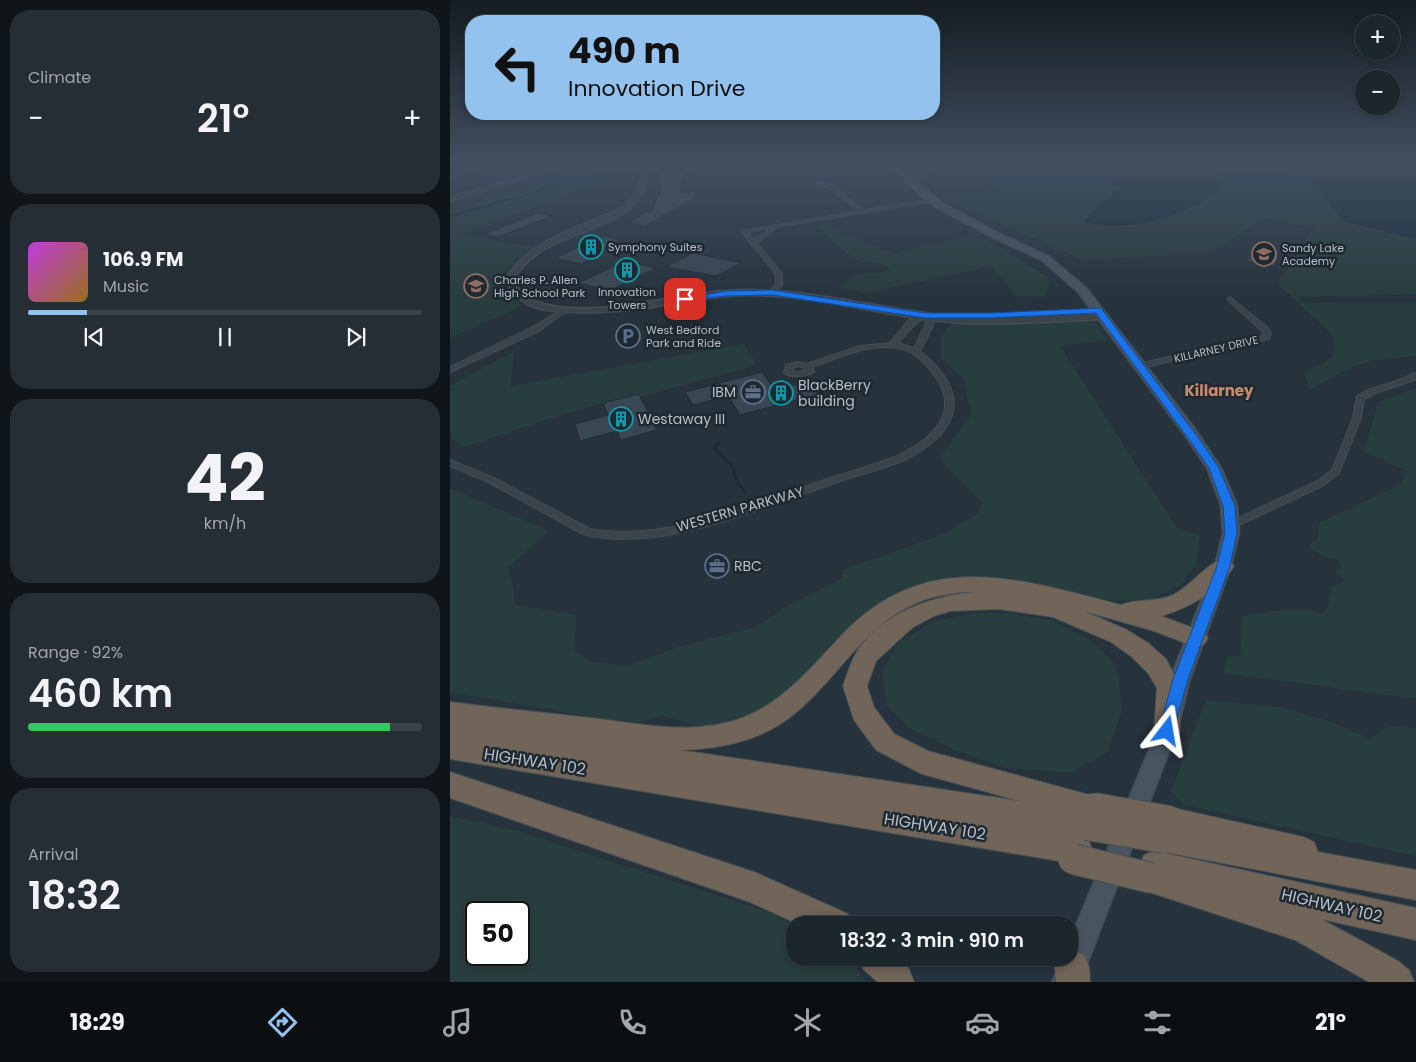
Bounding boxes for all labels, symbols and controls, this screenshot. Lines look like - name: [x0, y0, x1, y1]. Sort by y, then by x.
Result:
- map controls: [1355, 15, 1400, 115]
- button: +: [1355, 15, 1400, 60]
- text: 490 m: [568, 26, 681, 75]
- icon: left: [485, 35, 550, 100]
- text: Climate: [28, 66, 91, 89]
- button: −: [1355, 70, 1400, 115]
- text: Innovation Drive: [568, 73, 745, 104]
- text: 21°: [197, 92, 249, 145]
- text: −: [28, 99, 43, 138]
- text: +: [403, 99, 422, 138]
- building icon: Symphony Suites: [578, 234, 604, 260]
- place label: Symphony Suites: [608, 239, 703, 255]
- place label: Sandy Lake Academy: [1282, 240, 1344, 269]
- school or university icon: Sandy Lake Academy: [1251, 241, 1277, 267]
- text: 106.9 FM: [103, 246, 184, 273]
- building icon: Innovation Towers: [614, 257, 640, 283]
- place label: Charles P. Allen High School Park: [494, 272, 586, 301]
- school or university icon: Charles P. Allen High School Park: [463, 273, 489, 299]
- text: Music: [103, 275, 149, 298]
- pin: [664, 278, 706, 320]
- place label: Innovation Towers: [598, 284, 656, 313]
- icon: arrive: [671, 285, 699, 313]
- place label: West Bedford Park and Ride: [646, 322, 721, 351]
- icon: previous: [80, 323, 108, 351]
- icon: pause: [211, 323, 239, 351]
- icon: next: [342, 323, 370, 351]
- parking icon: West Bedford Park and Ride: [615, 323, 641, 349]
- street label: KILLARNEY DRIVE: [1172, 332, 1260, 366]
- place label: BlackBerry building: [798, 375, 871, 411]
- office icon: IBM: [740, 379, 766, 405]
- building icon: BlackBerry building: [768, 380, 794, 406]
- district label: Killarney: [1184, 380, 1254, 401]
- place label: IBM: [712, 382, 736, 402]
- building icon: Westaway III: [608, 406, 634, 432]
- place label: Westaway III: [638, 409, 725, 429]
- text: 42: [184, 433, 266, 524]
- street label: WESTERN PARKWAY: [674, 481, 806, 537]
- text: km/h: [204, 512, 246, 535]
- office icon: RBC: [704, 553, 730, 579]
- place label: RBC: [734, 556, 762, 576]
- text: Range · 92%: [28, 641, 123, 664]
- text: 460 km: [28, 667, 173, 720]
- position arrow: [1140, 704, 1192, 756]
- street label: HIGHWAY 102: [482, 742, 588, 781]
- street label: HIGHWAY 102: [882, 807, 988, 846]
- text: Arrival: [28, 843, 78, 866]
- text: 18:32: [28, 869, 121, 922]
- street label: HIGHWAY 102: [1279, 883, 1385, 928]
- speed limit sign: 50: [465, 901, 530, 966]
- text: 18:32 · 3 min · 910 m: [840, 927, 1024, 954]
- icon: directions: [265, 1005, 300, 1040]
- icon: music: [440, 1005, 475, 1040]
- icon: phone: [615, 1005, 650, 1040]
- icon: climate: [790, 1005, 825, 1040]
- icon: car: [965, 1005, 1000, 1040]
- icon: filters: [1140, 1005, 1175, 1040]
- text: 18:29: [70, 1007, 125, 1038]
- text: 21°: [1315, 1007, 1346, 1038]

